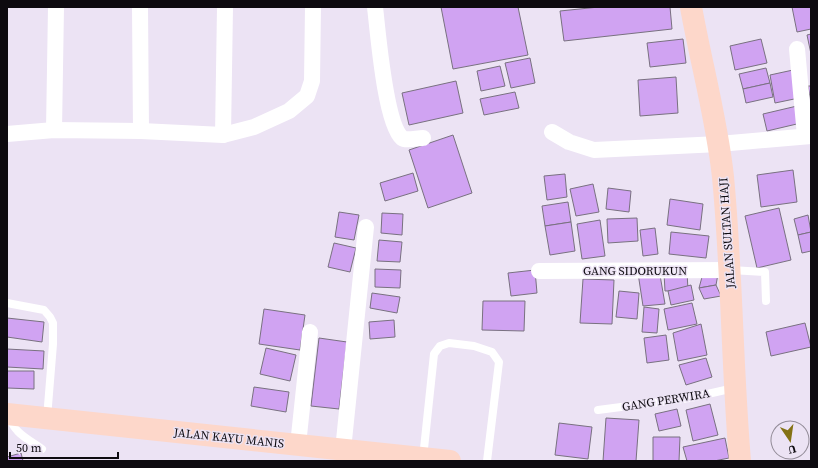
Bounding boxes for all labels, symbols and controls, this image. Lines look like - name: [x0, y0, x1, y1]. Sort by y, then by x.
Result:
- street label: JALAN SULTAN HAJI: [715, 177, 739, 290]
- street label: GANG SIDORUKUN: [583, 263, 687, 279]
- street label: GANG PERWIRA: [621, 385, 711, 415]
- north arrow: [770, 420, 810, 460]
- street label: JALAN KAYU MANIS: [172, 424, 285, 452]
- scale bar: [10, 434, 118, 460]
- text: 50 m: [16, 440, 42, 456]
- text: U: [787, 441, 798, 457]

